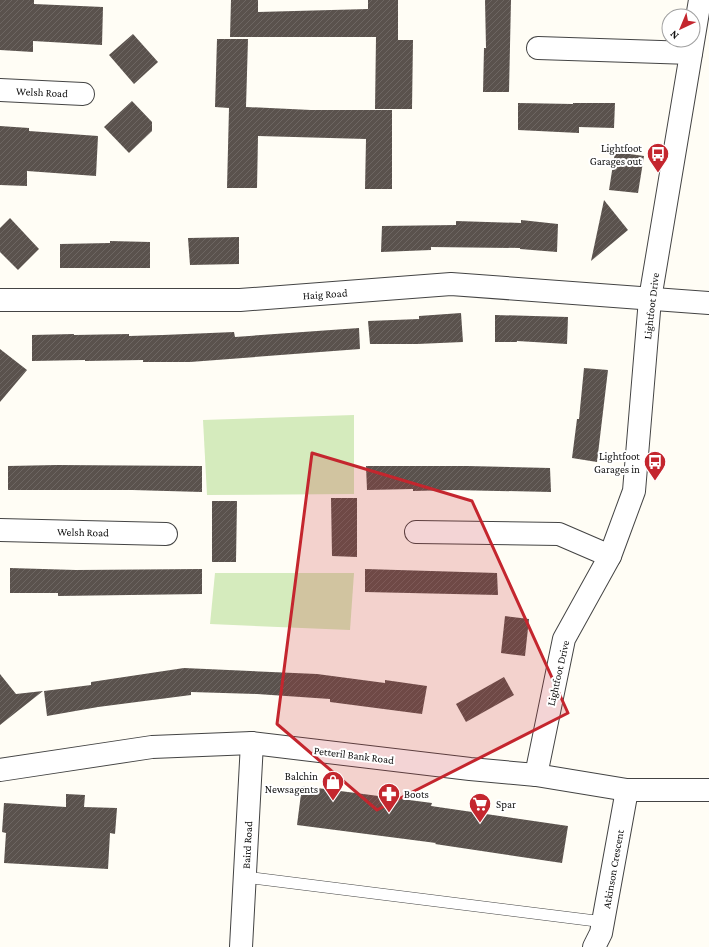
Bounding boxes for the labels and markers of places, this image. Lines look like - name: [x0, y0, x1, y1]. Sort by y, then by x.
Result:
- bus stop icon: Lightfoot Garages out: [645, 141, 671, 174]
- place label: Lightfoot Garages out: [590, 142, 642, 168]
- bus stop icon: Lightfoot Garages in: [642, 449, 668, 482]
- place label: Lightfoot Garages in: [594, 450, 640, 476]
- shop icon: Balchin Newsagents: [320, 769, 346, 802]
- place label: Balchin Newsagents: [265, 770, 318, 796]
- pharmacy icon: Boots: [376, 781, 402, 814]
- place label: Boots: [404, 788, 429, 800]
- supermarket icon: Spar: [467, 791, 493, 824]
- place label: Spar: [496, 798, 516, 811]

